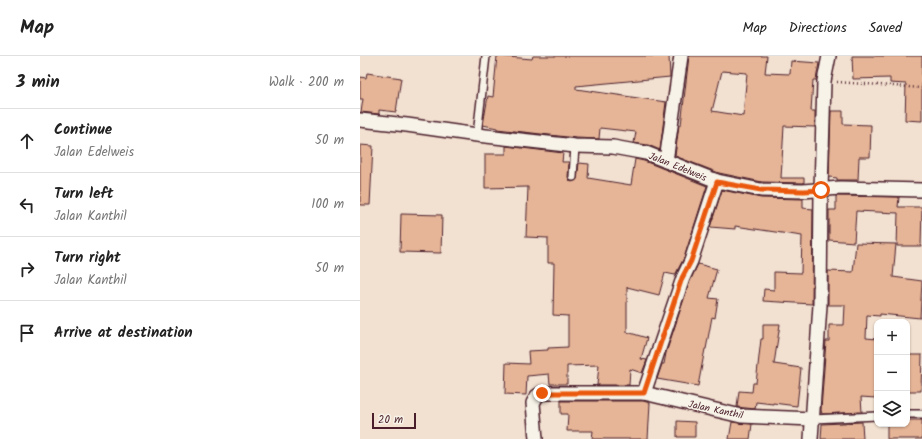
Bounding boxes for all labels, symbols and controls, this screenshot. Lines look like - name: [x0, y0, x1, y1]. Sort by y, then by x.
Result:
- text: Map: [20, 13, 54, 43]
- text: Map: [742, 17, 767, 39]
- text: Directions: [789, 17, 847, 39]
- text: Saved: [869, 17, 902, 39]
- text: 3 min: [16, 69, 60, 96]
- text: Walk · 200 m: [269, 72, 344, 93]
- text: Continue: [54, 118, 112, 142]
- icon: ahead: [16, 130, 38, 152]
- text: 50 m: [315, 130, 344, 151]
- text: Jalan Edelweis: [54, 142, 134, 163]
- street label: Jalan Edelweis: [646, 148, 710, 186]
- route start: [812, 181, 830, 199]
- text: Turn left: [54, 182, 114, 206]
- icon: left: [16, 194, 38, 216]
- text: 100 m: [311, 194, 344, 215]
- text: Jalan Kanthil: [54, 206, 127, 227]
- text: Turn right: [54, 246, 121, 270]
- icon: right: [16, 258, 38, 280]
- text: 50 m: [315, 258, 344, 279]
- text: Jalan Kanthil: [54, 270, 127, 291]
- map controls: [874, 319, 910, 427]
- button: +: [874, 319, 910, 355]
- text: Arrive at destination: [54, 321, 193, 345]
- icon: arrive: [16, 322, 38, 344]
- button: −: [874, 355, 910, 391]
- route end: [533, 384, 551, 402]
- button: layers: [874, 391, 910, 427]
- street label: Jalan Kanthil: [687, 396, 745, 424]
- scale bar: [372, 411, 416, 430]
- text: 20 m: [378, 411, 403, 429]

